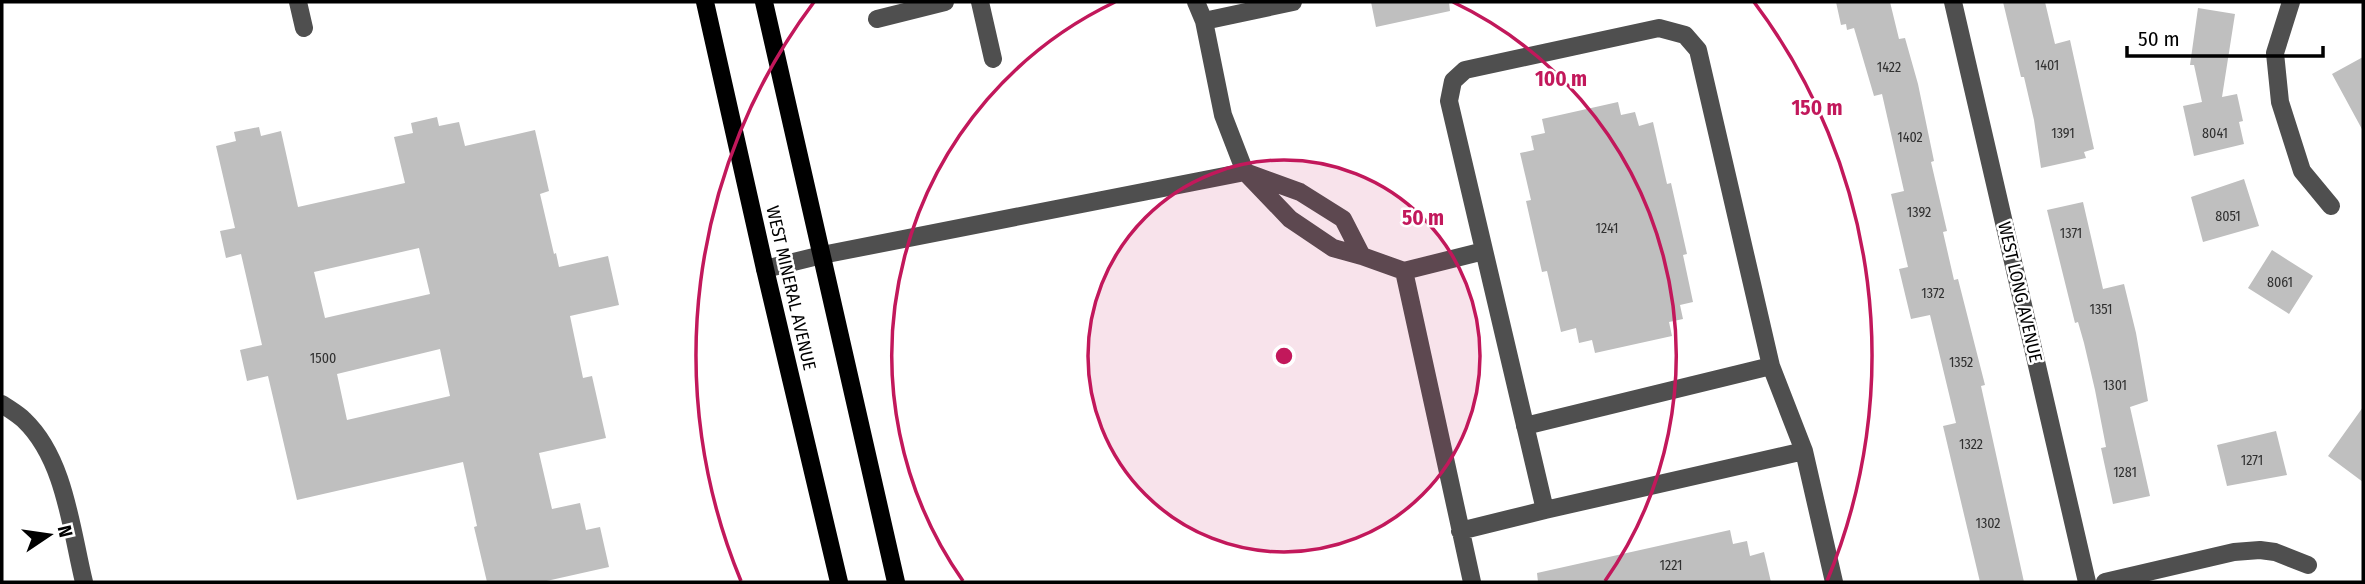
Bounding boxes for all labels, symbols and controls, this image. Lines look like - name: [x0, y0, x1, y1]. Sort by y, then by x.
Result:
- scale bar: [2127, 14, 2323, 58]
- text: 50 m: [2138, 26, 2180, 52]
- house number: 1401: [2035, 57, 2059, 74]
- house number: 1422: [1877, 59, 1901, 76]
- text: 100 m: [1535, 66, 1587, 92]
- text: 150 m: [1791, 95, 1843, 121]
- house number: 1391: [2051, 125, 2075, 142]
- house number: 8041: [2202, 125, 2228, 142]
- house number: 1402: [1897, 129, 1923, 146]
- street label: WEST MINERAL AVENUE: [761, 204, 821, 372]
- house number: 1392: [1907, 204, 1931, 221]
- text: 50 m: [1402, 205, 1444, 231]
- house number: 8051: [2215, 208, 2241, 225]
- house number: 1241: [1596, 220, 1618, 237]
- street label: WEST LONG AVENUE: [1993, 220, 2047, 364]
- house number: 1371: [2060, 225, 2082, 242]
- house number: 8061: [2267, 274, 2293, 291]
- house number: 1372: [1921, 285, 1945, 302]
- house number: 1351: [2090, 301, 2112, 318]
- centre of rings: [1272, 344, 1296, 368]
- house number: 1500: [310, 350, 336, 367]
- house number: 1352: [1949, 354, 1973, 371]
- house number: 1301: [2103, 377, 2127, 394]
- house number: 1322: [1959, 436, 1983, 453]
- house number: 1271: [2241, 452, 2263, 469]
- house number: 1281: [2113, 464, 2137, 481]
- north arrow: [14, 500, 84, 570]
- house number: 1302: [1975, 515, 2001, 532]
- text: N: [53, 523, 78, 539]
- house number: 1221: [1660, 557, 1682, 574]

